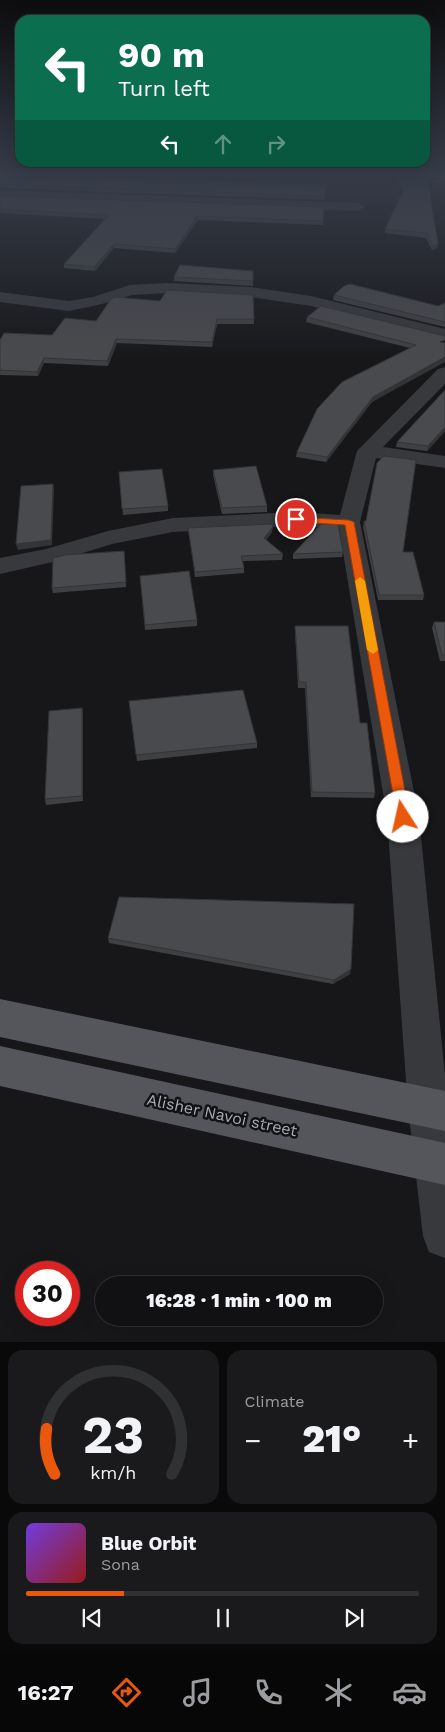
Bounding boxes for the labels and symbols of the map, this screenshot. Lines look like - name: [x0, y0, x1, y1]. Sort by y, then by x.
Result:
- pin: [275, 498, 317, 540]
- position arrow: [376, 790, 428, 842]
- street label: Alisher Navoi street: [145, 1090, 299, 1140]
- speed limit sign: 30: [15, 1261, 80, 1326]

